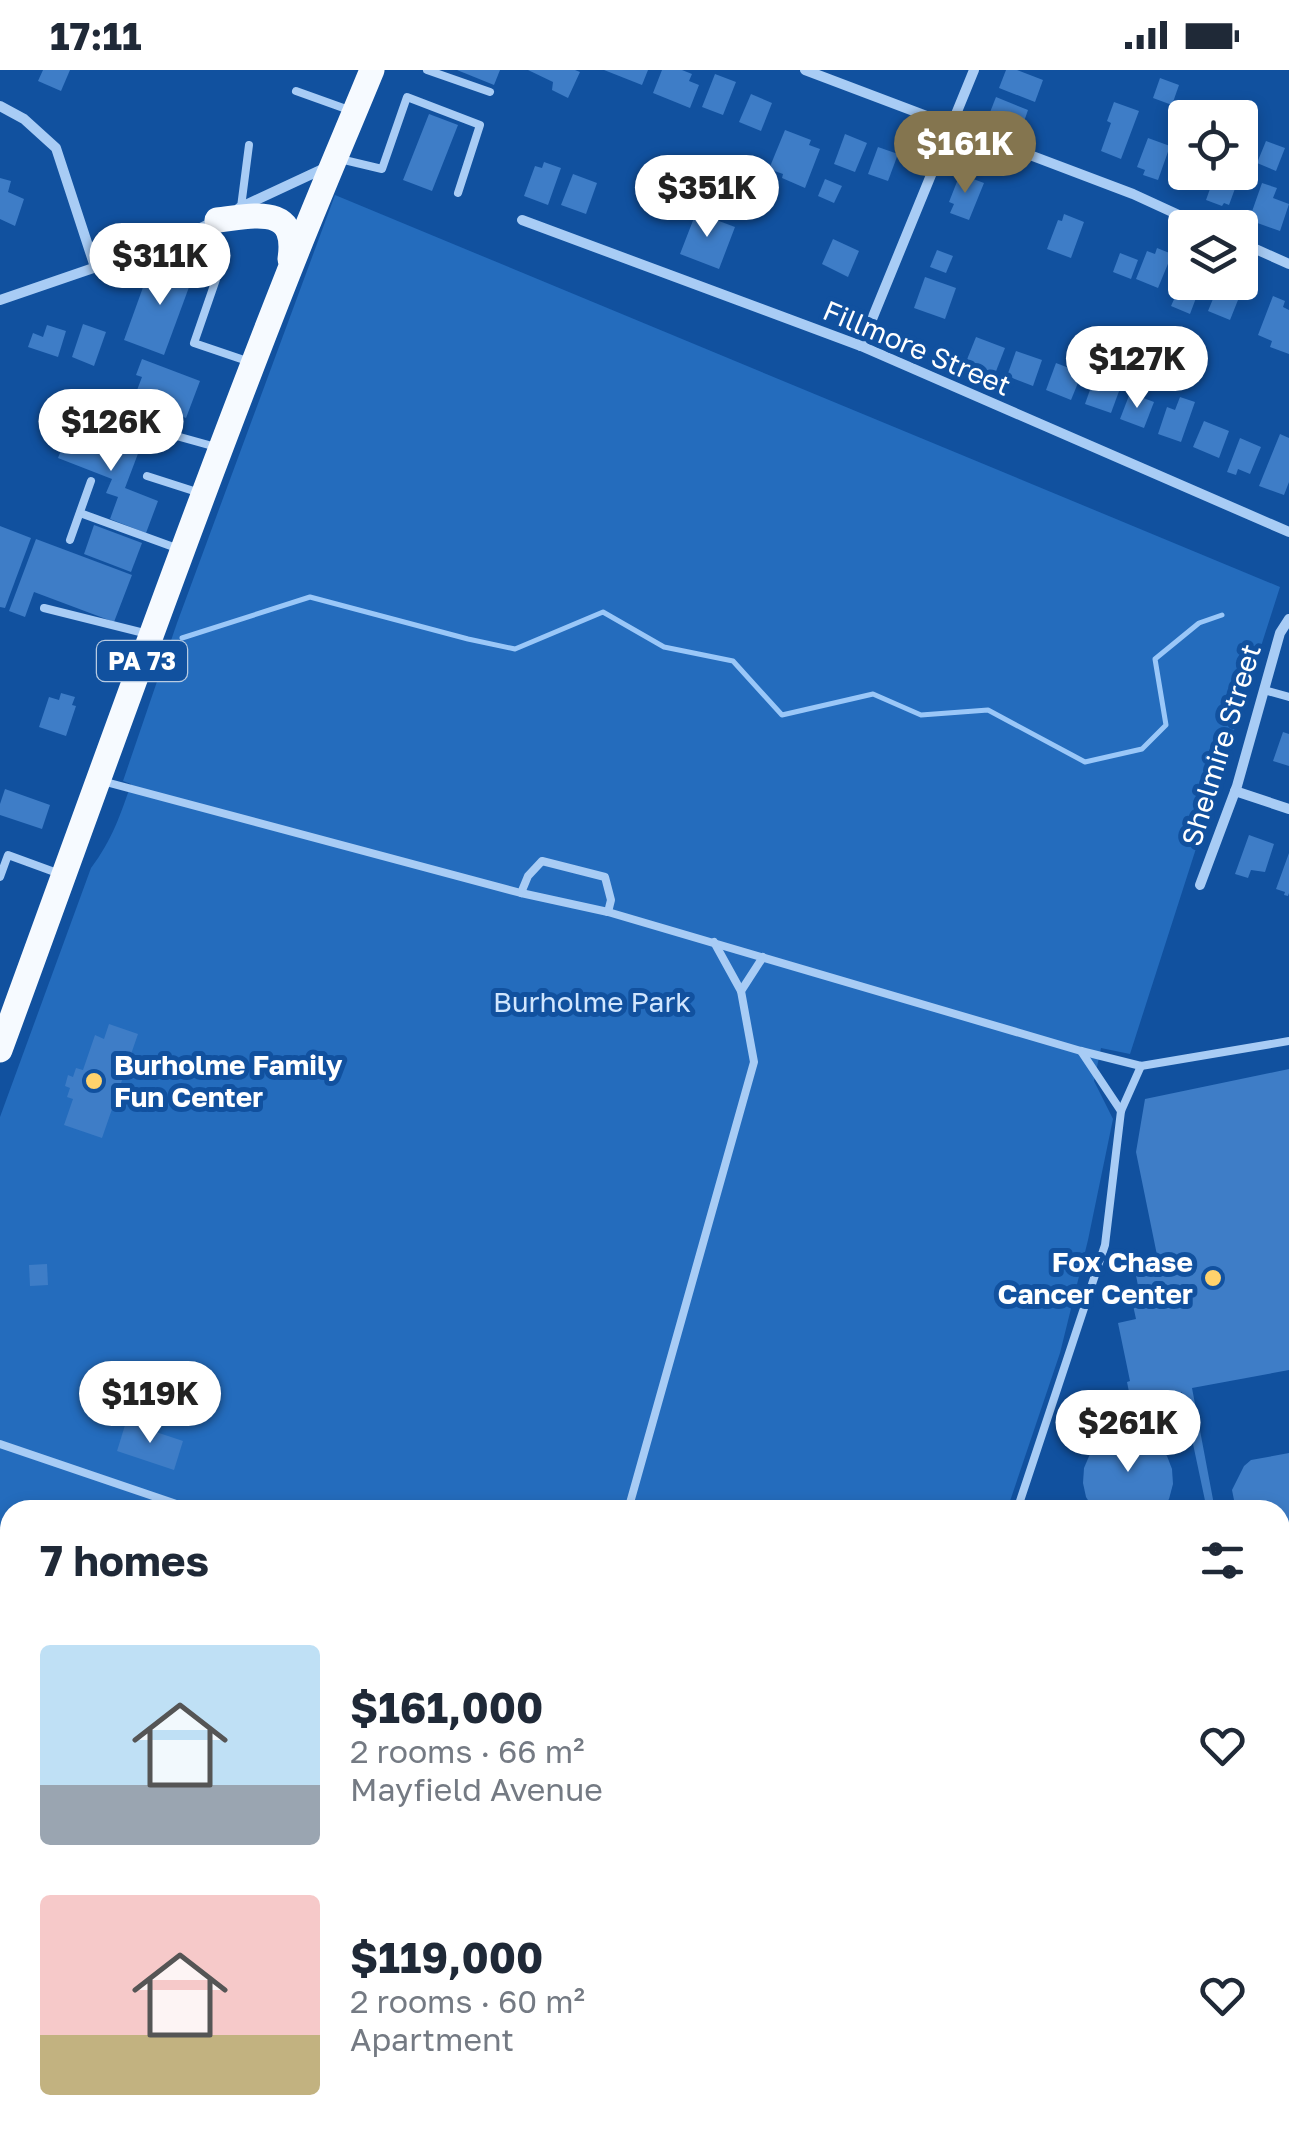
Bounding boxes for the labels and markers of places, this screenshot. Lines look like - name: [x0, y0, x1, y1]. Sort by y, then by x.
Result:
- pin: $161K: [895, 111, 1035, 196]
- pin: $351K: [637, 155, 777, 240]
- pin: $311K: [90, 223, 230, 308]
- pin: $127K: [1067, 326, 1207, 411]
- pin: $126K: [41, 389, 181, 474]
- place label: Burholme Family Fun Center: [114, 1048, 343, 1113]
- marker: Burholme Family Fun Center: [83, 1070, 105, 1092]
- place label: Fox Chase Cancer Center: [997, 1245, 1193, 1310]
- marker: Fox Chase Cancer Center: [1202, 1267, 1224, 1289]
- pin: $119K: [80, 1361, 220, 1446]
- pin: $261K: [1058, 1390, 1198, 1475]

